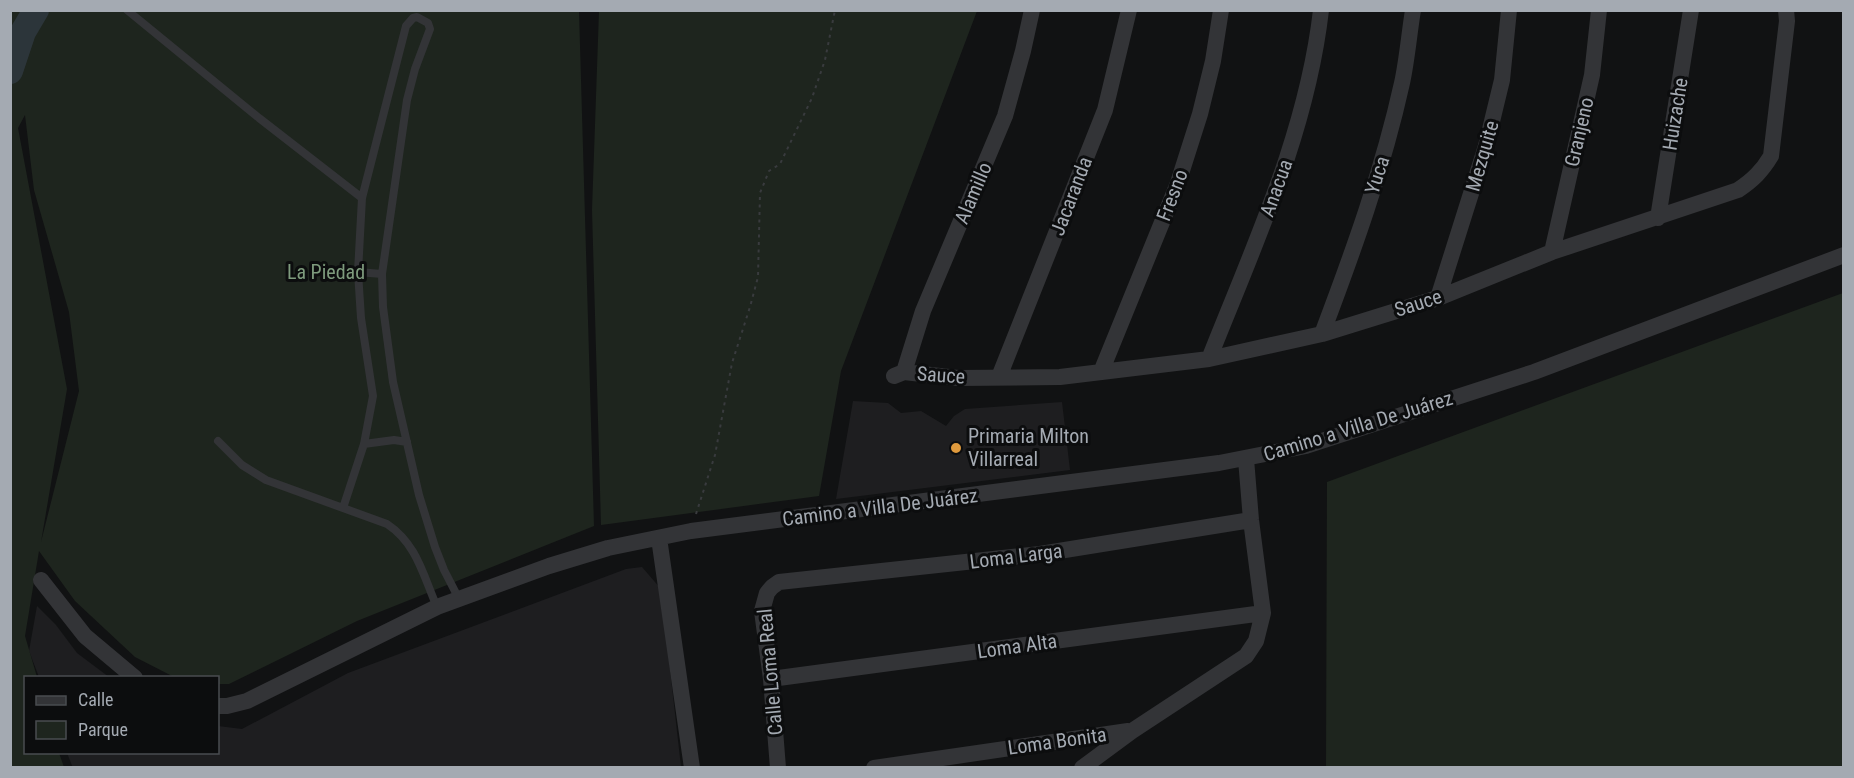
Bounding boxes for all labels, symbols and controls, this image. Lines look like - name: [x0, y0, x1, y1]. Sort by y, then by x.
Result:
- street label: Huizache: [1657, 76, 1693, 152]
- street label: Granjeno: [1559, 95, 1599, 169]
- street label: Mezquite: [1460, 118, 1504, 194]
- street label: Jacaranda: [1045, 153, 1097, 239]
- street label: Yuca: [1360, 153, 1394, 197]
- street label: Anacua: [1255, 156, 1297, 220]
- street label: Alamillo: [949, 159, 997, 227]
- street label: Fresno: [1151, 166, 1193, 224]
- park label: La Piedad: [287, 260, 365, 284]
- street label: Sauce: [1391, 284, 1445, 322]
- street label: Sauce: [916, 361, 966, 389]
- street label: Camino a Villa De Juárez: [1261, 386, 1455, 466]
- place label: Primaria Milton Villarreal: [968, 424, 1089, 471]
- marker: Primaria Milton Villarreal: [949, 441, 963, 455]
- street label: Camino a Villa De Juárez: [781, 483, 979, 531]
- street label: Loma Larga: [968, 538, 1064, 574]
- street label: Calle Loma Real: [753, 608, 787, 736]
- street label: Loma Alta: [976, 629, 1058, 663]
- legend: [24, 676, 219, 754]
- text: Calle: [78, 689, 114, 710]
- text: Parque: [78, 719, 128, 740]
- street label: Loma Bonita: [1006, 722, 1108, 760]

